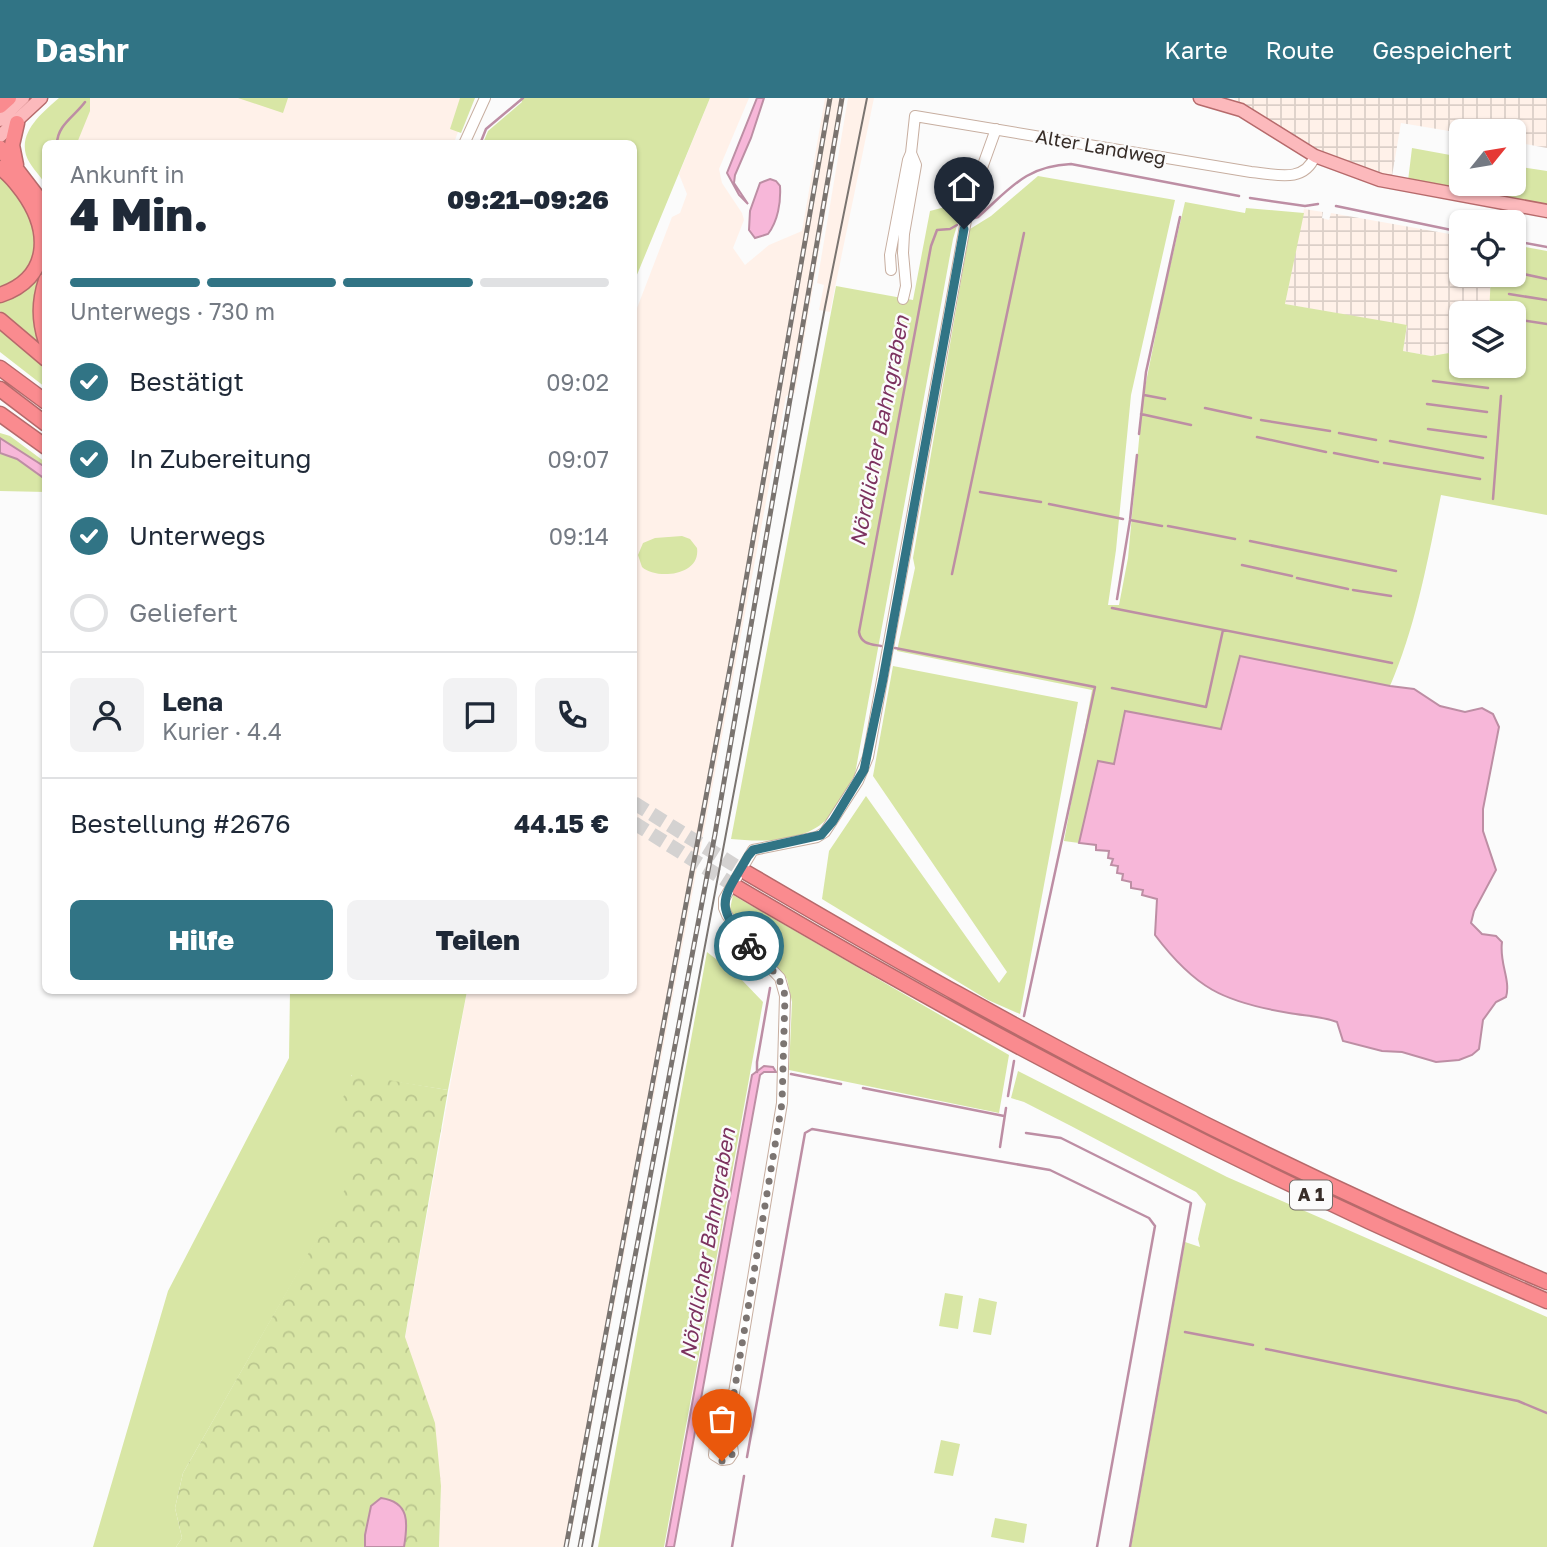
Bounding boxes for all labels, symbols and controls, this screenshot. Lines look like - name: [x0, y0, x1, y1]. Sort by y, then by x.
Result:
- text: Dashr: [35, 30, 129, 69]
- text: Karte: [1164, 35, 1228, 64]
- text: Route: [1266, 35, 1334, 64]
- text: Gespeichert: [1372, 35, 1512, 64]
- north arrow: [1449, 119, 1526, 196]
- map controls: [1449, 119, 1526, 378]
- street label: Alter Landweg: [1034, 124, 1168, 169]
- pin: [934, 157, 994, 229]
- text: Ankunft in: [70, 160, 185, 188]
- icon: home: [945, 168, 983, 206]
- text: 09:21–09:26: [447, 184, 609, 215]
- text: 4 Min.: [70, 186, 208, 241]
- button: locate: [1449, 210, 1526, 287]
- text: Unterwegs · 730 m: [70, 297, 275, 325]
- button: layers: [1449, 301, 1526, 378]
- water label: Nördlicher Bahngraben: [844, 312, 914, 548]
- icon: check: [70, 363, 108, 401]
- text: Bestätigt: [129, 366, 244, 397]
- text: 09:02: [546, 368, 609, 396]
- icon: check: [70, 440, 108, 478]
- text: In Zubereitung: [129, 443, 312, 474]
- text: 09:07: [547, 445, 609, 473]
- icon: check: [70, 517, 108, 555]
- text: Unterwegs: [129, 520, 266, 551]
- text: 09:14: [549, 522, 609, 550]
- text: Geliefert: [129, 597, 238, 628]
- button: person: [70, 678, 144, 752]
- button: chat: [443, 678, 517, 752]
- button: phone: [535, 678, 609, 752]
- text: Lena: [162, 686, 223, 717]
- text: Kurier · 4.4: [162, 717, 282, 745]
- text: Bestellung #2676: [70, 808, 291, 839]
- text: 44.15 €: [514, 808, 609, 839]
- button: Hilfe: [70, 900, 333, 980]
- button: Teilen: [347, 900, 609, 980]
- courier: [714, 911, 784, 981]
- icon: bike: [730, 927, 768, 965]
- water label: Nördlicher Bahngraben: [674, 1125, 740, 1361]
- road number: A 1: [1290, 1180, 1332, 1210]
- pin: [692, 1389, 752, 1461]
- icon: bag: [703, 1400, 741, 1438]

